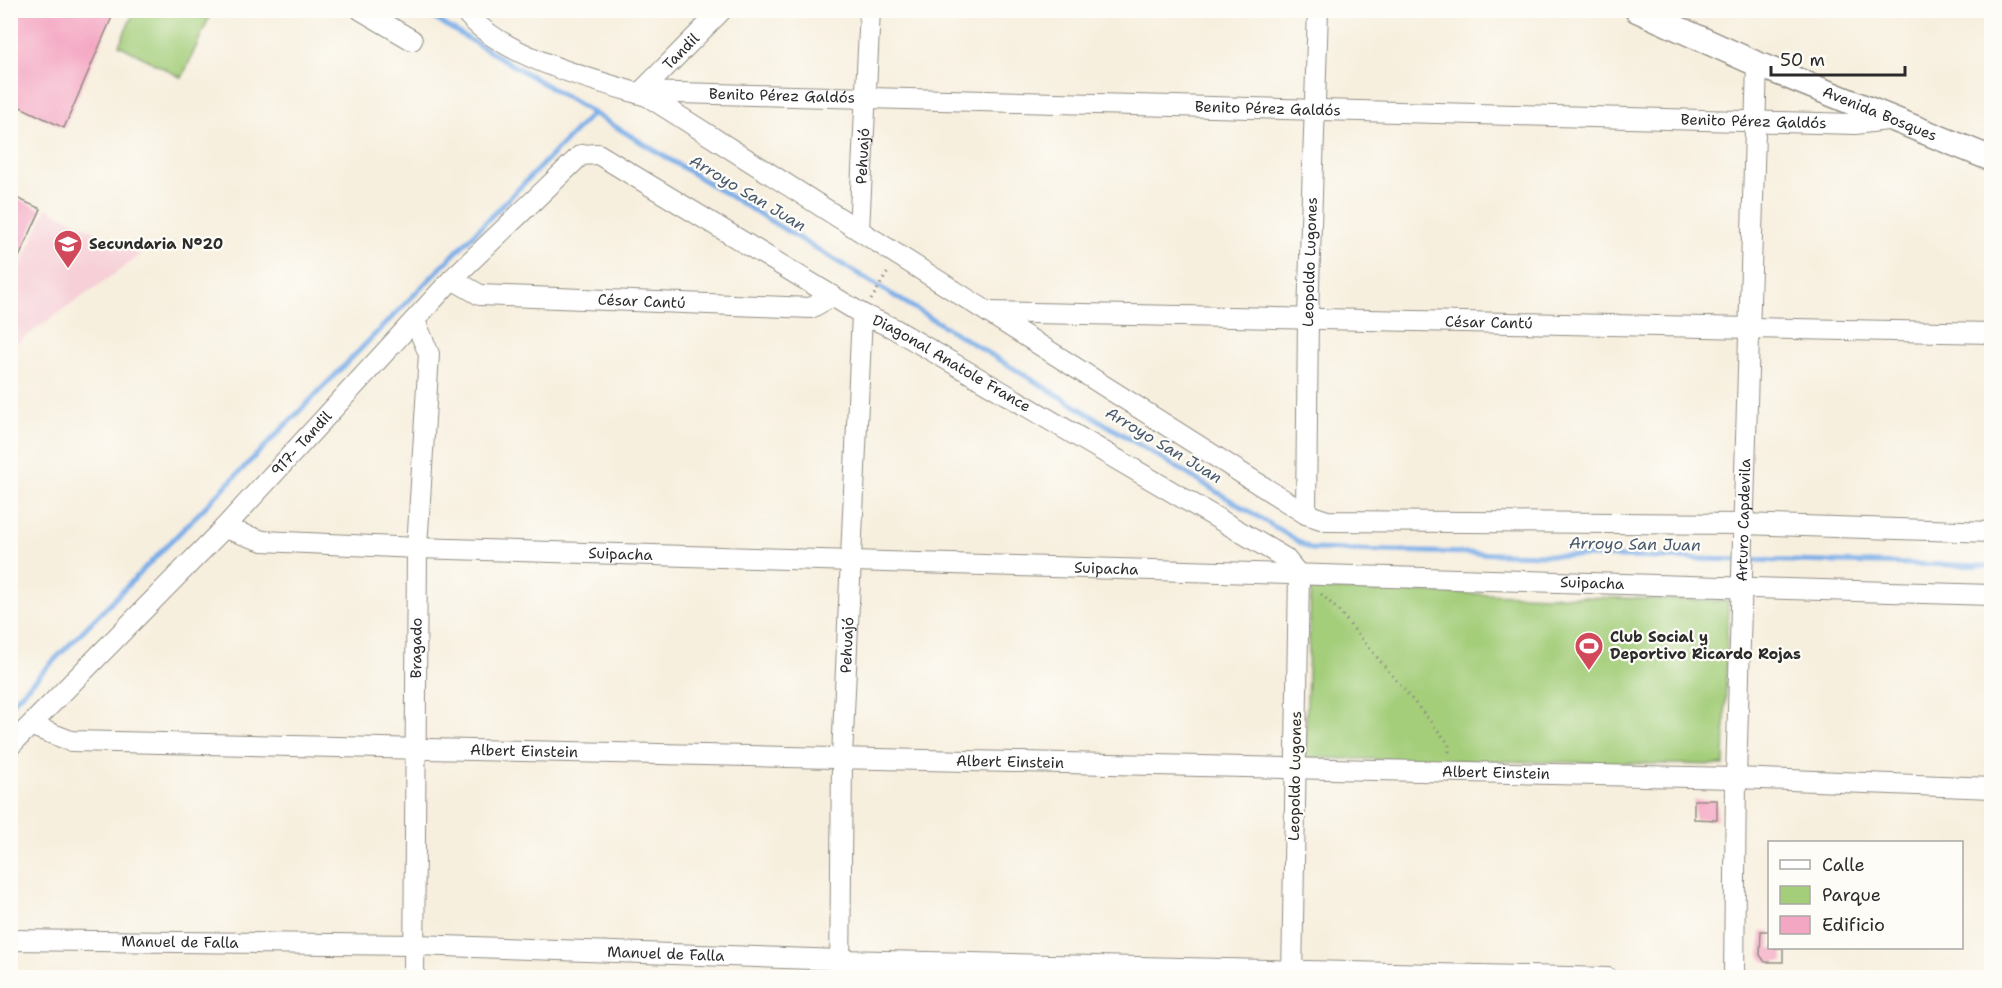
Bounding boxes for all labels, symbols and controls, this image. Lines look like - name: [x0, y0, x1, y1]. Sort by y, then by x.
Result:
- street label: Tandil: [658, 28, 704, 74]
- scale bar: [1771, 39, 1904, 77]
- text: 50 m: [1780, 48, 1825, 72]
- street label: Avenida Bosques: [1820, 82, 1940, 146]
- street label: Benito Pérez Galdós: [709, 84, 855, 108]
- street label: Benito Pérez Galdós: [1194, 97, 1341, 120]
- street label: Benito Pérez Galdós: [1680, 109, 1827, 133]
- street label: Pehuajó: [851, 127, 874, 185]
- water label: Arroyo San Juan: [686, 150, 810, 236]
- street label: Leopoldo Lugones: [1298, 197, 1322, 327]
- school or university icon: Secundaria N°20: [52, 228, 84, 270]
- place label: Secundaria N°20: [89, 234, 223, 254]
- street label: César Cantú: [597, 290, 686, 313]
- street label: Diagonal Anatole France: [869, 310, 1034, 417]
- street label: César Cantú: [1445, 312, 1533, 333]
- water label: Arroyo San Juan: [1102, 402, 1226, 488]
- street label: 917- Tandil: [266, 406, 337, 480]
- street label: Arturo Capdevila: [1732, 458, 1755, 582]
- water label: Arroyo San Juan: [1569, 532, 1701, 556]
- street label: Suipacha: [588, 543, 654, 565]
- street label: Suipacha: [1074, 558, 1140, 580]
- street label: Suipacha: [1560, 572, 1625, 594]
- street label: Pehuajó: [836, 617, 858, 674]
- street label: Bragado: [406, 618, 427, 679]
- place label: Club Social y Deportivo Ricardo Rojas: [1610, 627, 1801, 664]
- sports icon: Club Social y Deportivo Ricardo Rojas: [1573, 630, 1605, 672]
- street label: Leopoldo Lugones: [1284, 711, 1306, 841]
- street label: Albert Einstein: [470, 740, 578, 762]
- street label: Albert Einstein: [956, 751, 1064, 773]
- street label: Albert Einstein: [1442, 761, 1550, 784]
- legend: [1768, 841, 1963, 949]
- text: Calle: [1822, 853, 1865, 877]
- text: Parque: [1822, 883, 1881, 907]
- text: Edificio: [1822, 913, 1885, 937]
- street label: Manuel de Falla: [121, 931, 240, 953]
- street label: Manuel de Falla: [607, 942, 726, 966]

